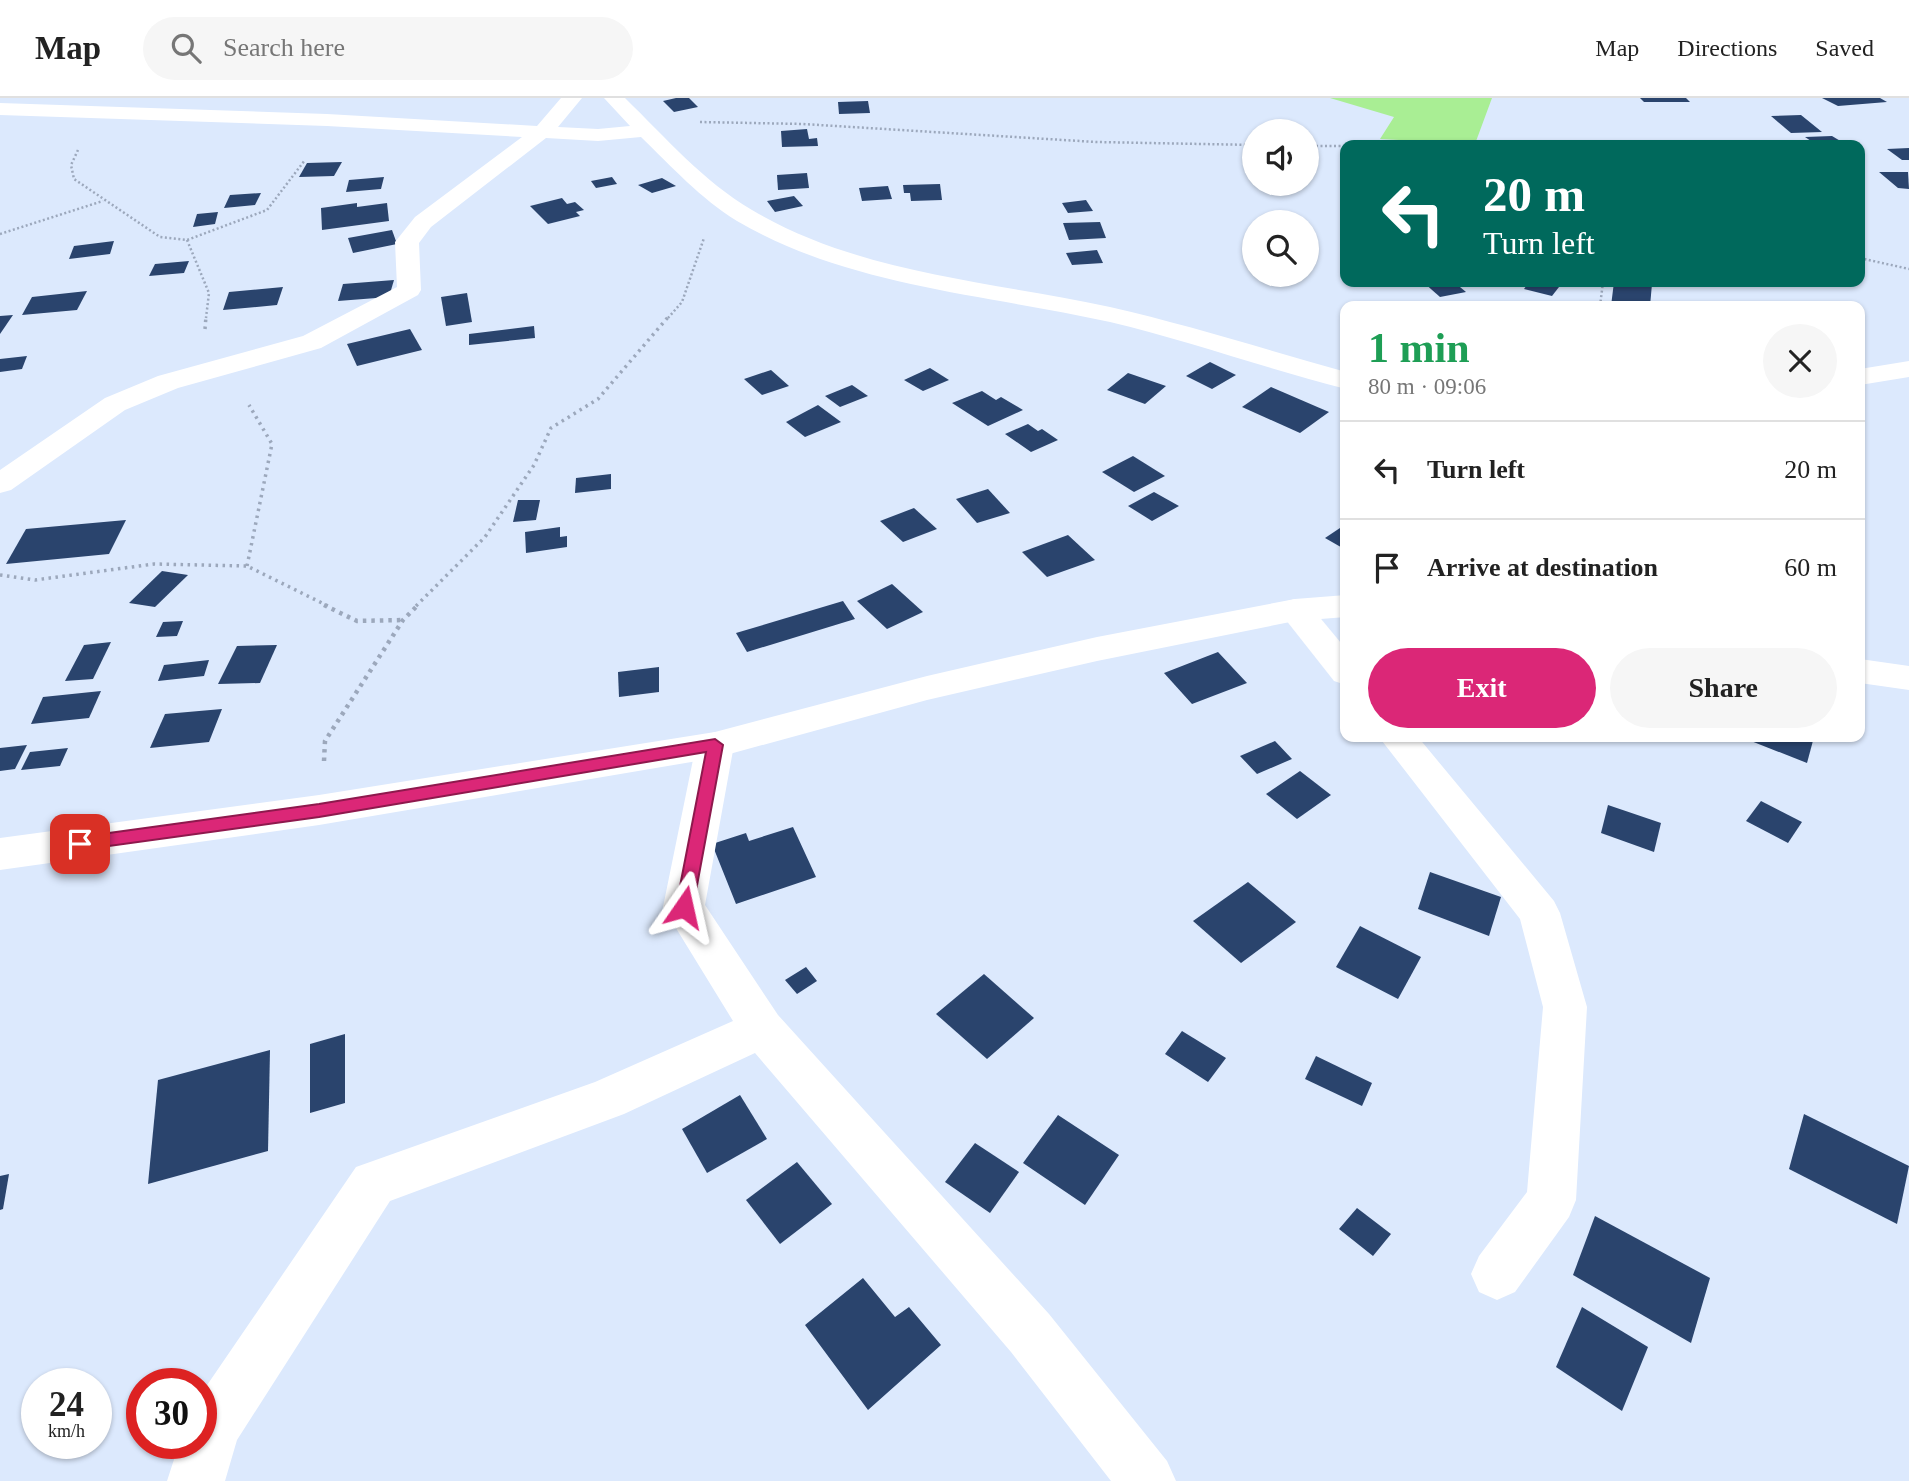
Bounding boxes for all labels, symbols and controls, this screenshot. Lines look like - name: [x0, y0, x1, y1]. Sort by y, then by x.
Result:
- search box: [143, 17, 633, 80]
- icon: search: [167, 29, 205, 67]
- text: Map: [35, 30, 101, 66]
- text: Search here: [223, 33, 345, 62]
- text: Map: [1595, 35, 1639, 61]
- text: Directions: [1677, 35, 1777, 61]
- text: Saved: [1815, 35, 1874, 61]
- map controls: [1242, 119, 1319, 287]
- button: sound: [1242, 119, 1319, 196]
- text: 20 m: [1483, 167, 1585, 222]
- icon: left: [1368, 168, 1459, 259]
- button: search: [1242, 210, 1319, 287]
- text: Turn left: [1483, 225, 1595, 261]
- button: close: [1763, 324, 1837, 398]
- text: 1 min: [1368, 325, 1470, 371]
- text: 80 m · 09:06: [1368, 374, 1486, 399]
- icon: left: [1368, 451, 1406, 489]
- text: Turn left: [1427, 455, 1525, 484]
- text: 20 m: [1784, 455, 1837, 484]
- icon: arrive: [1368, 549, 1406, 587]
- text: Arrive at destination: [1427, 553, 1658, 582]
- text: 60 m: [1784, 553, 1837, 582]
- button: Exit: [1368, 648, 1596, 728]
- button: Share: [1610, 648, 1837, 728]
- pin: [50, 814, 110, 874]
- icon: arrive: [61, 825, 99, 863]
- position arrow: [647, 870, 721, 944]
- speed limit sign: 30: [126, 1368, 217, 1459]
- text: 24: [49, 1385, 84, 1424]
- text: km/h: [48, 1421, 85, 1441]

